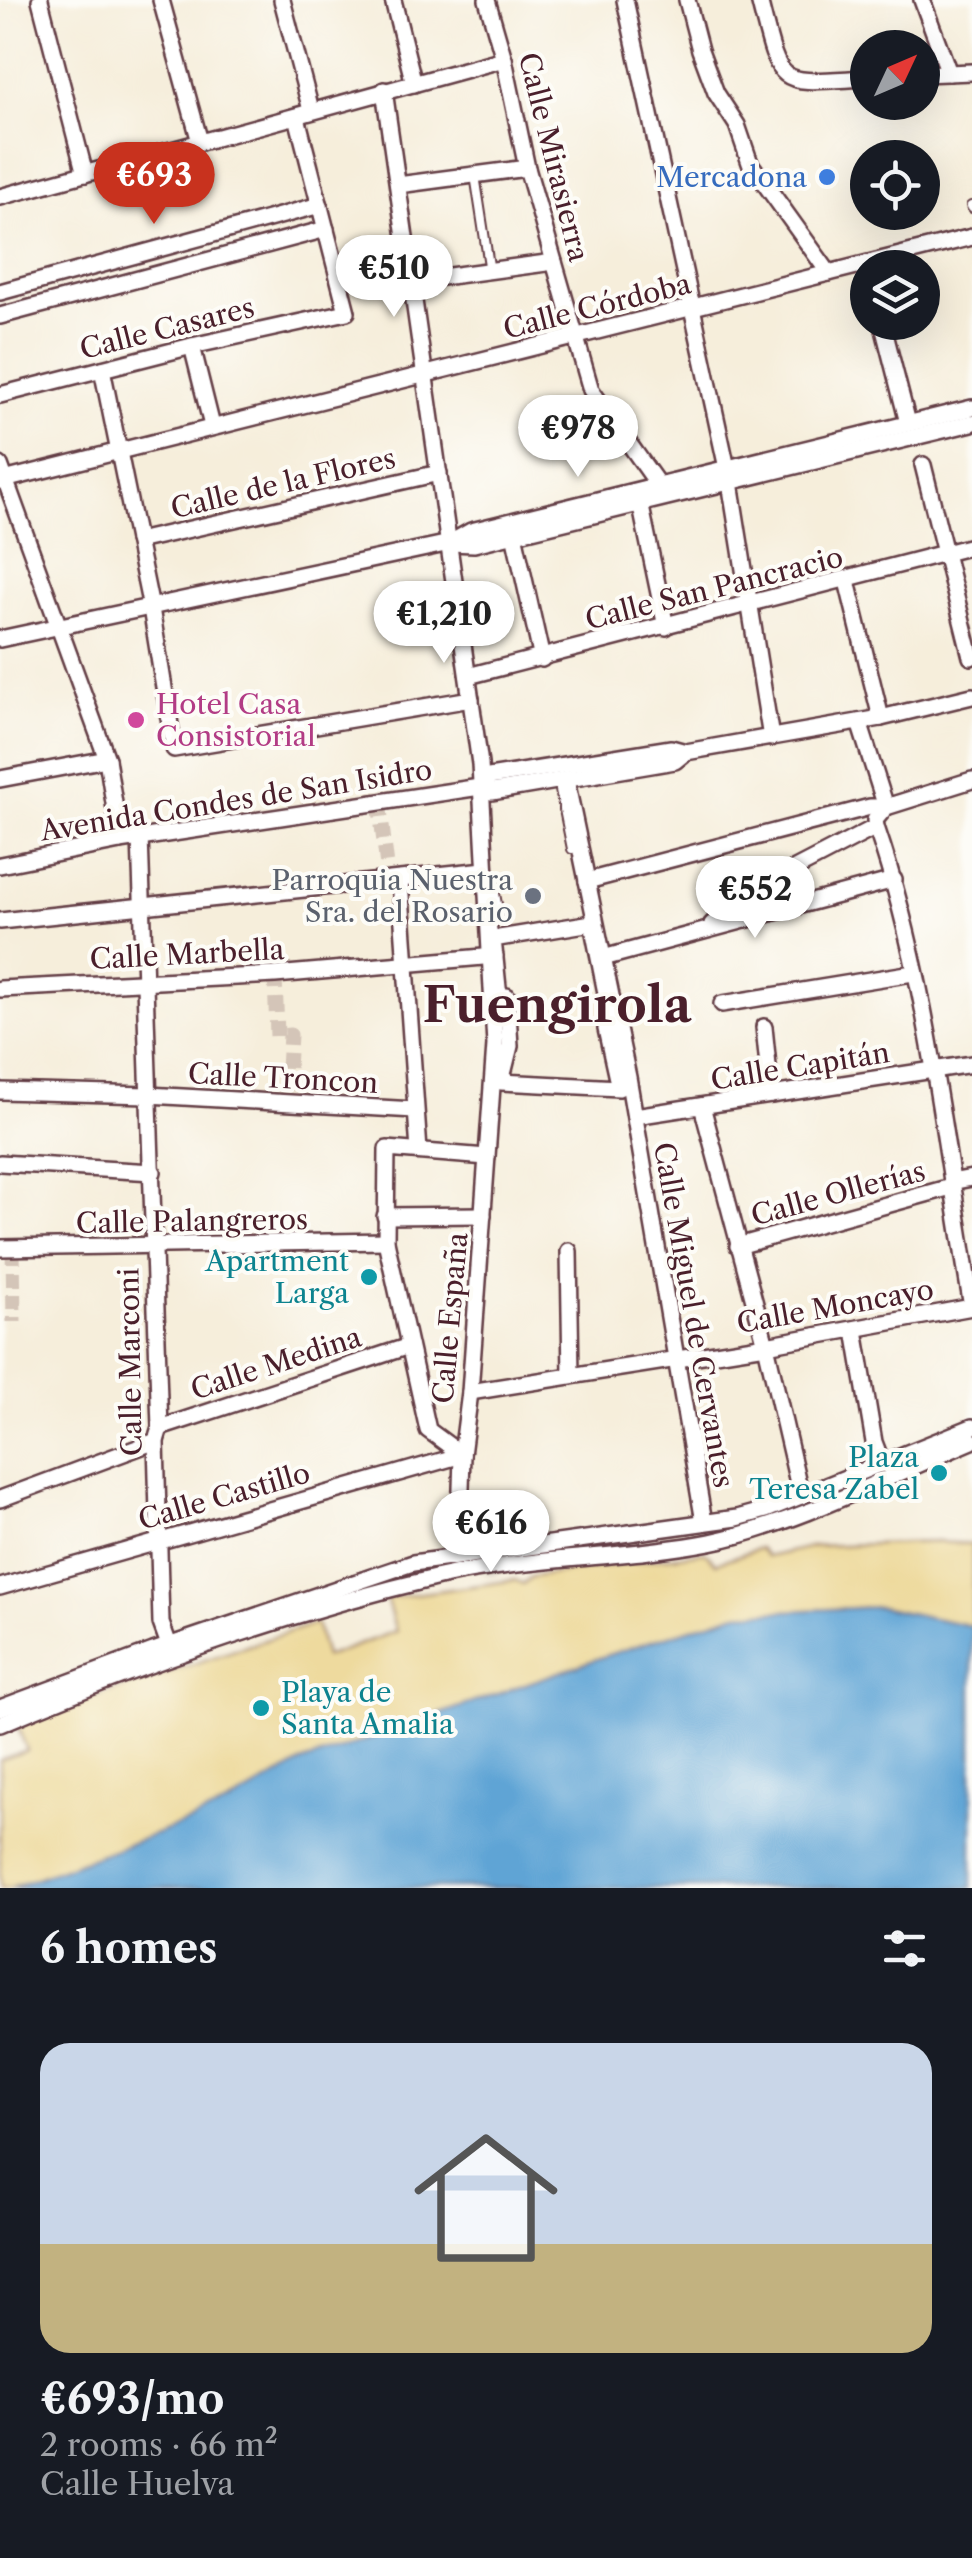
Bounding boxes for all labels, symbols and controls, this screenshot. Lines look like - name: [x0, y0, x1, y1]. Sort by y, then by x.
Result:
- north arrow: [850, 30, 940, 120]
- map controls: [850, 30, 940, 340]
- street label: Calle Mirasierra: [512, 49, 596, 265]
- button: locate: [850, 140, 940, 230]
- pin: €693: [95, 142, 213, 227]
- text: €693: [116, 155, 192, 194]
- place label: Mercadona: [656, 160, 807, 194]
- marker: Mercadona: [816, 166, 838, 188]
- pin: €510: [335, 235, 453, 320]
- text: €510: [358, 248, 430, 287]
- button: layers: [850, 250, 940, 340]
- street label: Calle Córdoba: [500, 266, 695, 346]
- street label: Calle Casares: [76, 290, 258, 366]
- pin: €978: [519, 395, 637, 480]
- text: €978: [540, 408, 616, 447]
- street label: Calle de la Flores: [167, 441, 399, 525]
- street label: Calle San Pancracio: [582, 540, 846, 636]
- pin: €1,210: [363, 581, 525, 666]
- text: €1,210: [396, 594, 492, 633]
- place label: Hotel Casa Consistorial: [156, 687, 316, 753]
- marker: Hotel Casa Consistorial: [125, 709, 147, 731]
- street label: Avenida Condes de San Isidro: [37, 752, 434, 848]
- pin: €552: [696, 856, 814, 941]
- place label: Parroquia Nuestra Sra. del Rosario: [271, 863, 513, 929]
- text: €552: [718, 869, 792, 908]
- marker: Parroquia Nuestra Sra. del Rosario: [522, 885, 544, 907]
- street label: Calle Marbella: [89, 932, 285, 976]
- district label: Fuengirola: [423, 975, 693, 1034]
- street label: Calle Capitán: [708, 1035, 892, 1097]
- street label: Calle Troncon: [187, 1056, 379, 1100]
- street label: Calle Miguel de Cervantes: [647, 1140, 741, 1490]
- street label: Calle Ollerías: [747, 1153, 929, 1233]
- street label: Calle Palangreros: [76, 1202, 308, 1240]
- street label: Calle España: [426, 1231, 474, 1405]
- place label: Apartment Larga: [204, 1244, 349, 1310]
- marker: Apartment Larga: [358, 1266, 380, 1288]
- street label: Calle Marconi: [111, 1268, 149, 1456]
- street label: Calle Moncayo: [734, 1272, 936, 1340]
- street label: Calle Medina: [186, 1319, 366, 1407]
- place label: Plaza Teresa Zabel: [749, 1440, 919, 1506]
- street label: Calle Castillo: [134, 1455, 314, 1537]
- marker: Plaza Teresa Zabel: [928, 1462, 950, 1484]
- pin: €616: [432, 1490, 550, 1575]
- text: €616: [455, 1503, 528, 1542]
- place label: Playa de Santa Amalia: [281, 1675, 454, 1741]
- marker: Playa de Santa Amalia: [250, 1697, 272, 1719]
- icon: filters: [877, 1921, 932, 1976]
- text: 6 homes: [40, 1922, 218, 1974]
- icon: home: [396, 2108, 576, 2288]
- text: €693/mo: [40, 2373, 224, 2425]
- text: 2 rooms · 66 m²: [40, 2425, 278, 2464]
- text: Calle Huelva: [40, 2464, 234, 2503]

